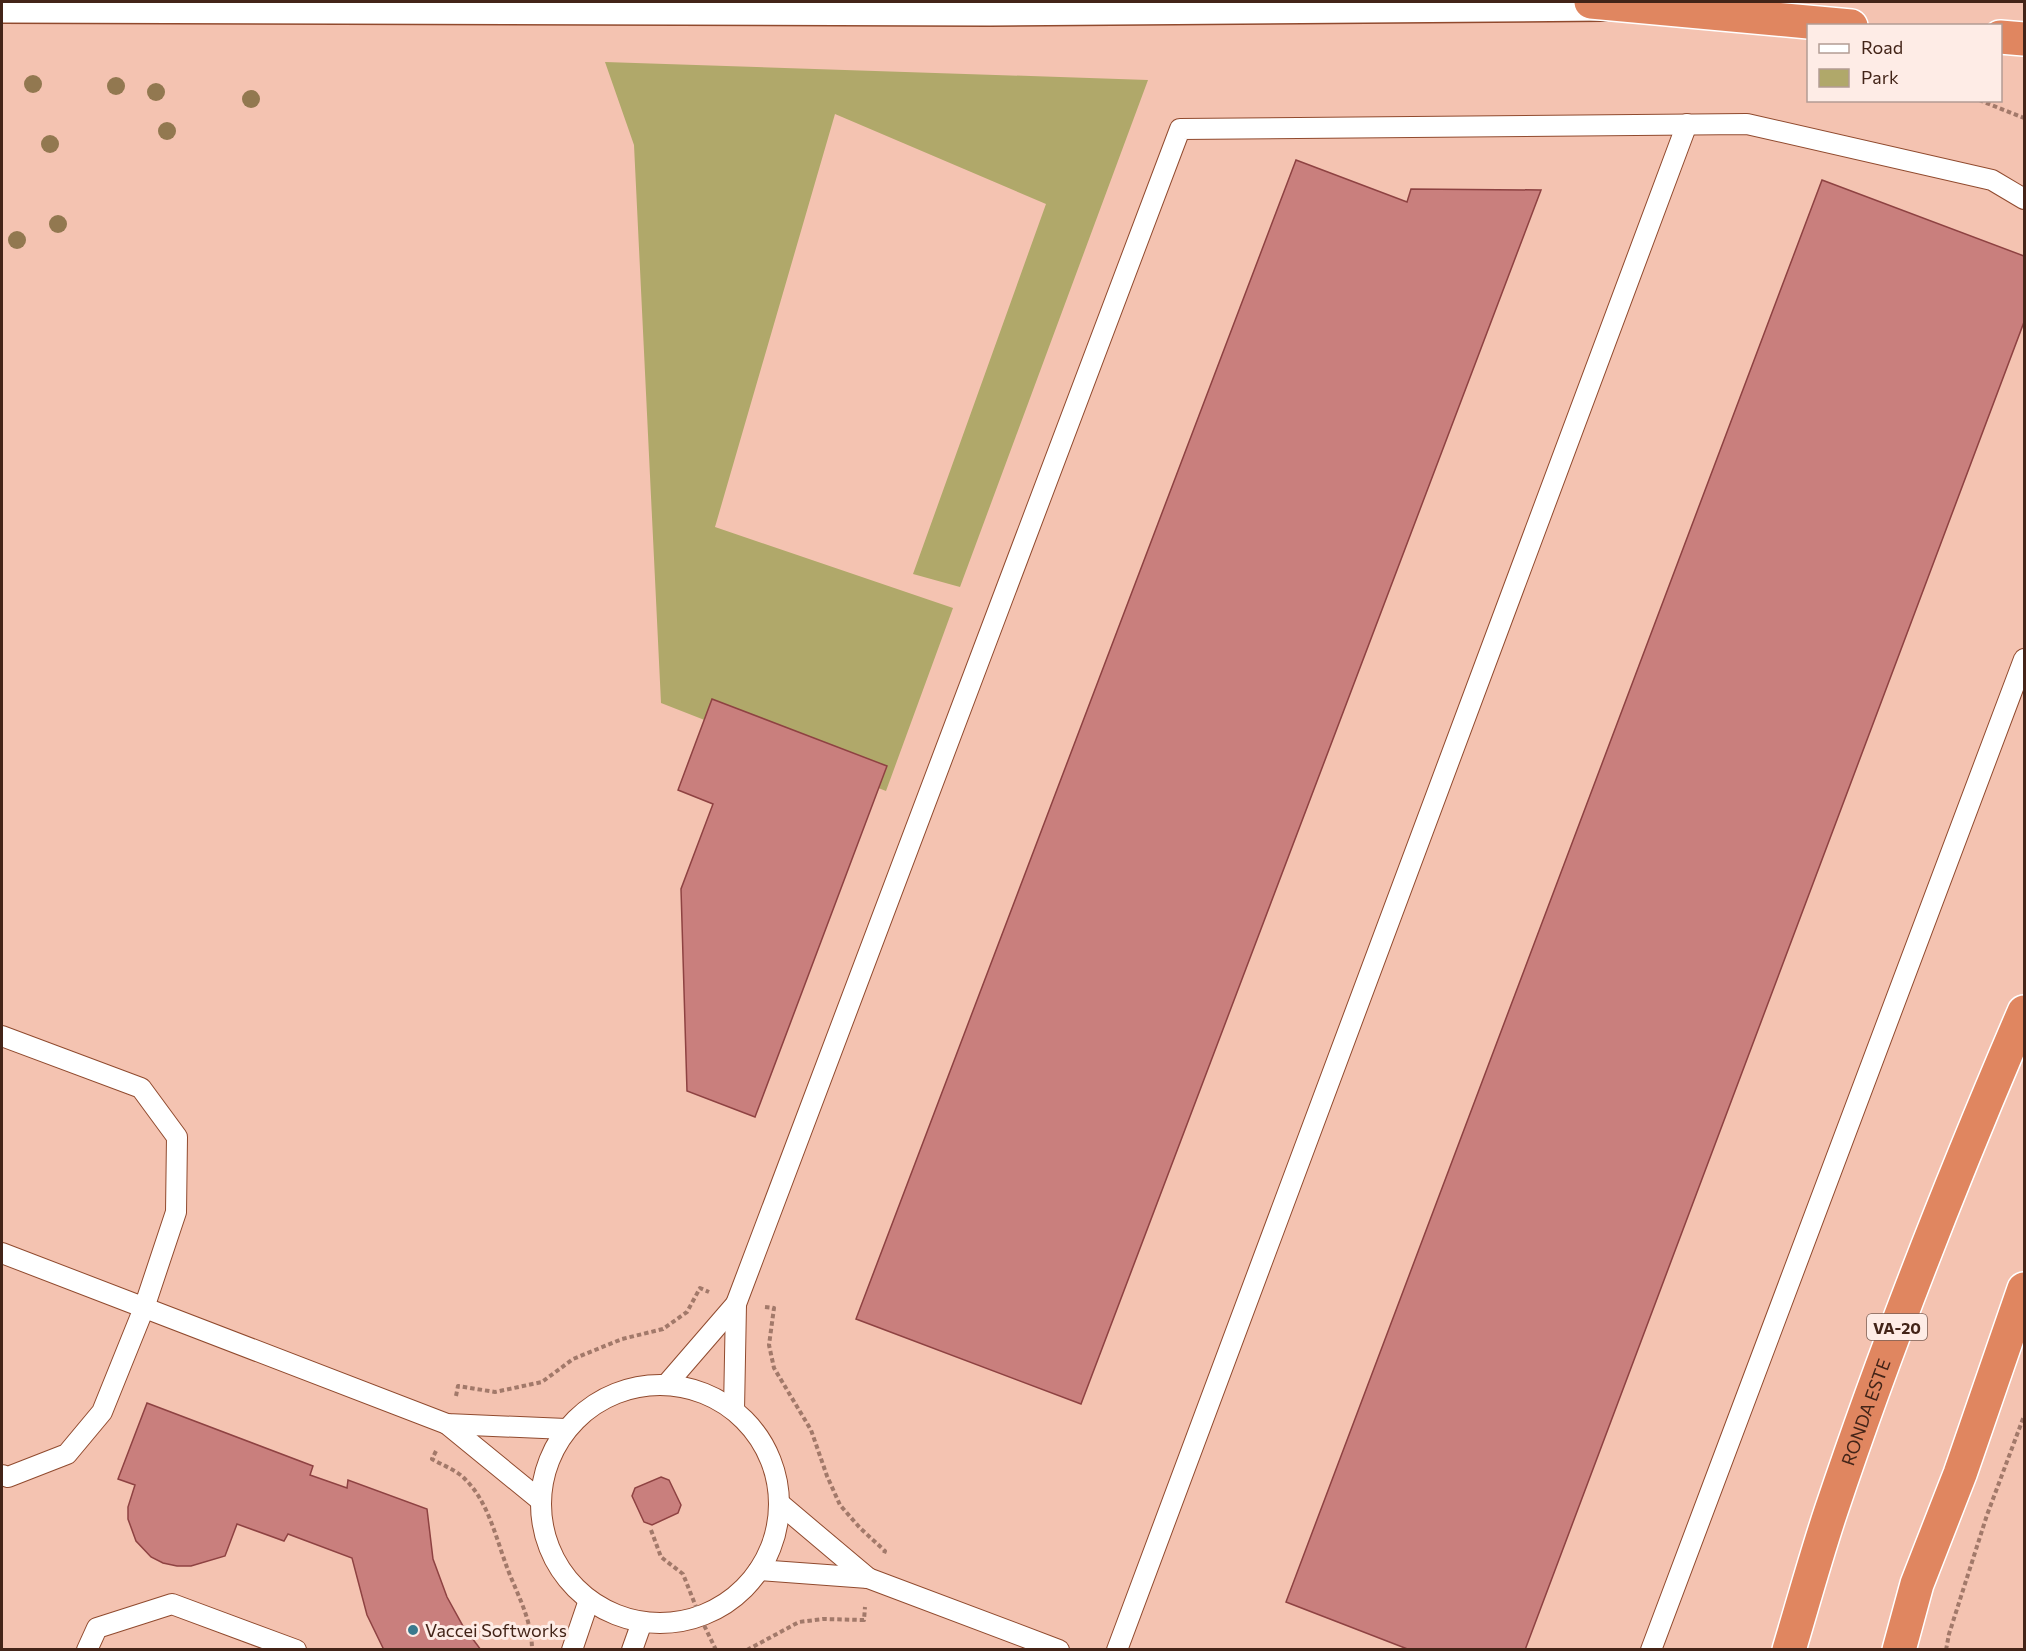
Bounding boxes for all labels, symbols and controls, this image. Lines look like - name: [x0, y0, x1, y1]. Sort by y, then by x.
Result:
- legend: [1807, 24, 2002, 102]
- text: Road: [1861, 36, 1903, 58]
- text: Park: [1861, 66, 1899, 88]
- road number: VA-20: [1867, 1314, 1927, 1340]
- street label: RONDA ESTE: [1836, 1356, 1895, 1468]
- place label: Vaccei Softworks: [425, 1619, 567, 1641]
- marker: Vaccei Softworks: [406, 1623, 420, 1637]

